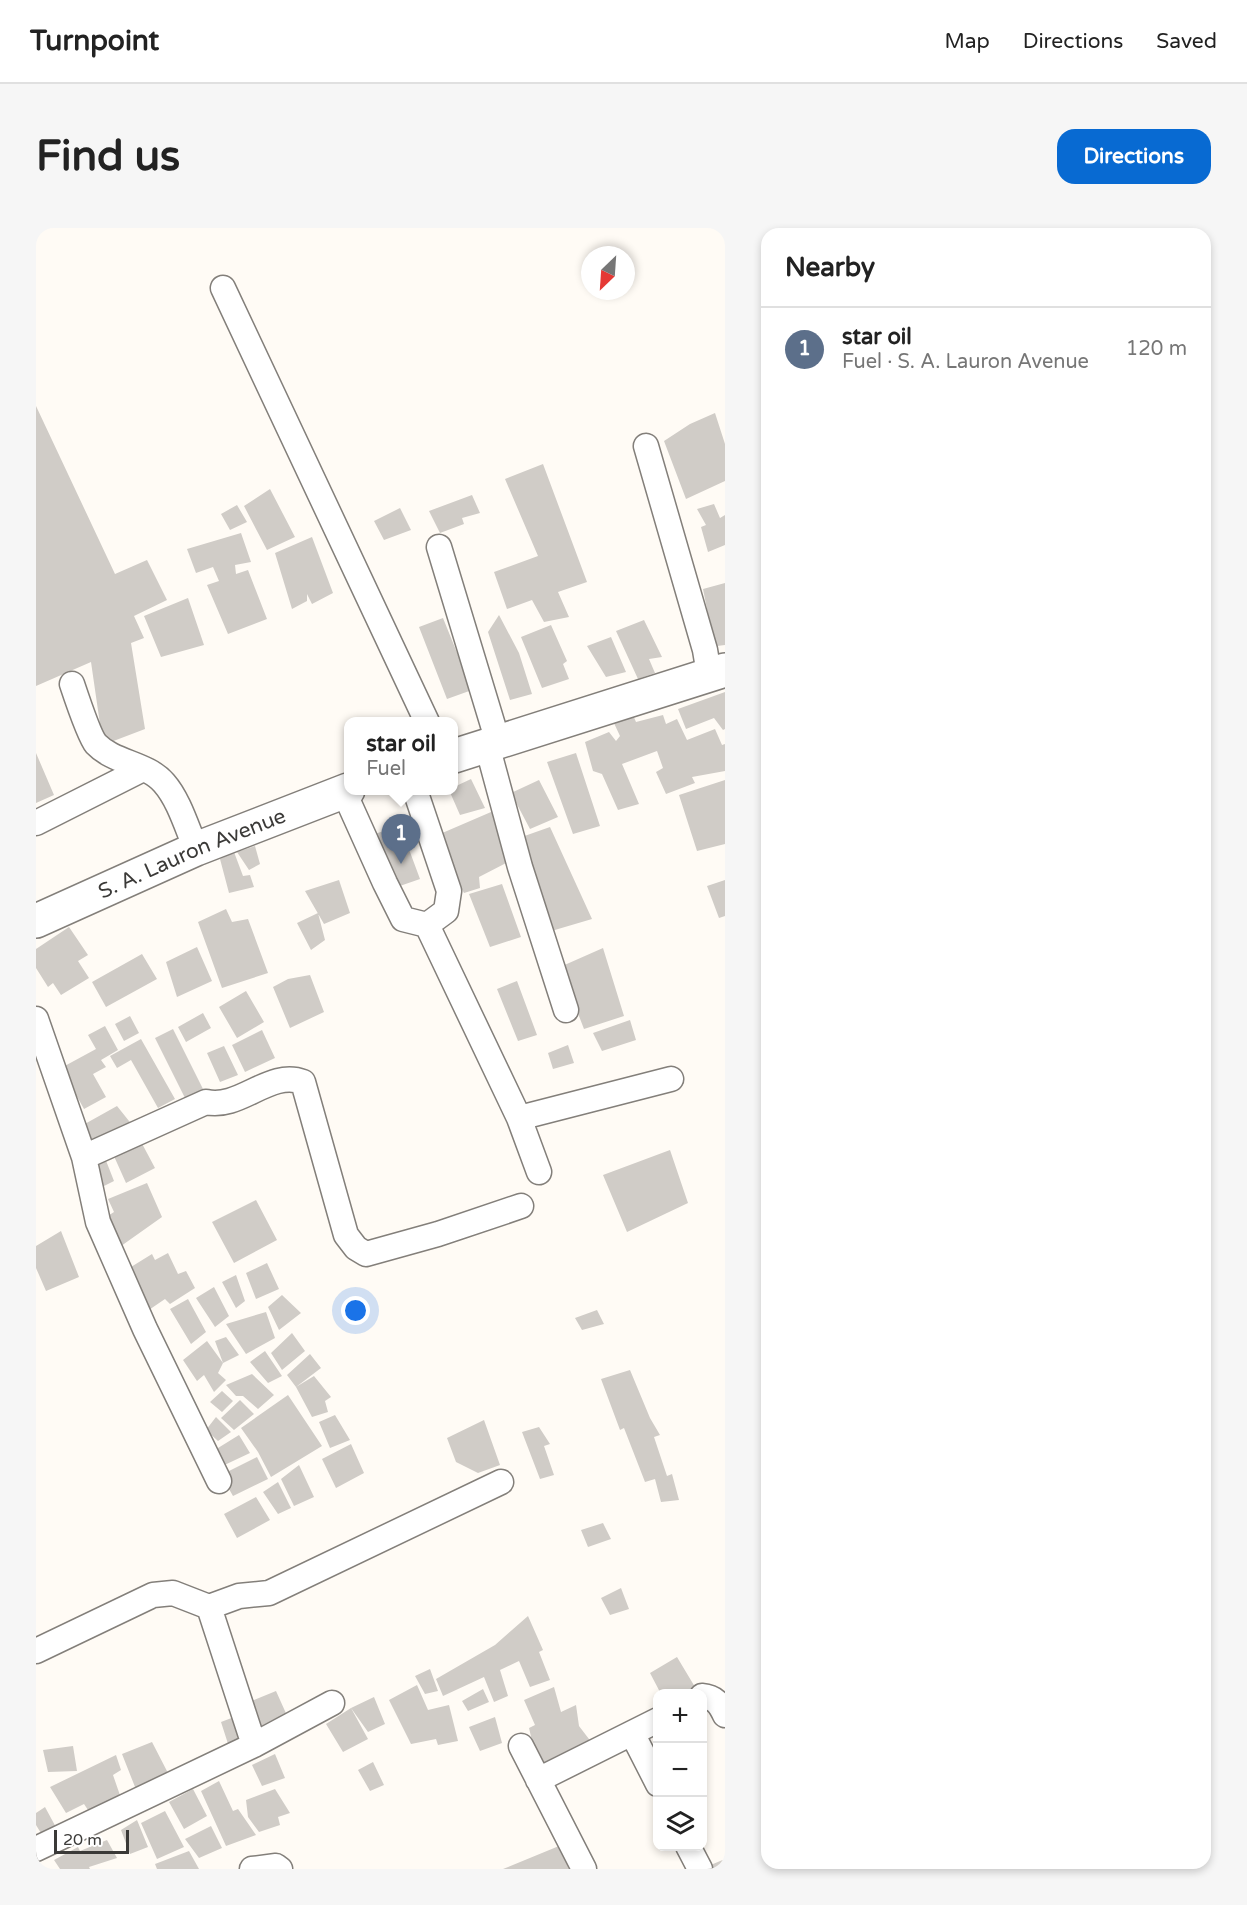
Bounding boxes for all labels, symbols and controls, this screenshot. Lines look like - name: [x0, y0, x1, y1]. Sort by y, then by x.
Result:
- text: Turnpoint: [30, 24, 159, 58]
- text: Map: [944, 29, 990, 54]
- text: Directions: [1023, 29, 1123, 54]
- text: Saved: [1156, 29, 1217, 54]
- button: Directions: [1057, 129, 1211, 184]
- text: Find us: [36, 131, 180, 182]
- north arrow: [581, 246, 635, 300]
- text: Nearby: [785, 252, 875, 283]
- text: star oil: [842, 324, 912, 350]
- text: 1: [798, 337, 811, 361]
- text: 120 m: [1126, 337, 1187, 361]
- text: Fuel · S. A. Lauron Avenue: [842, 350, 1089, 374]
- popup: [344, 717, 458, 795]
- text: star oil: [366, 731, 436, 757]
- text: Fuel: [366, 757, 406, 781]
- street label: S. A. Lauron Avenue: [94, 803, 289, 904]
- pin: 1: [382, 814, 421, 864]
- your location: [341, 1296, 370, 1325]
- map controls: [653, 1689, 707, 1851]
- button: +: [653, 1689, 707, 1743]
- button: −: [653, 1743, 707, 1797]
- button: layers: [653, 1797, 707, 1851]
- scale bar: [54, 1827, 129, 1854]
- text: 20 m: [63, 1830, 102, 1850]

